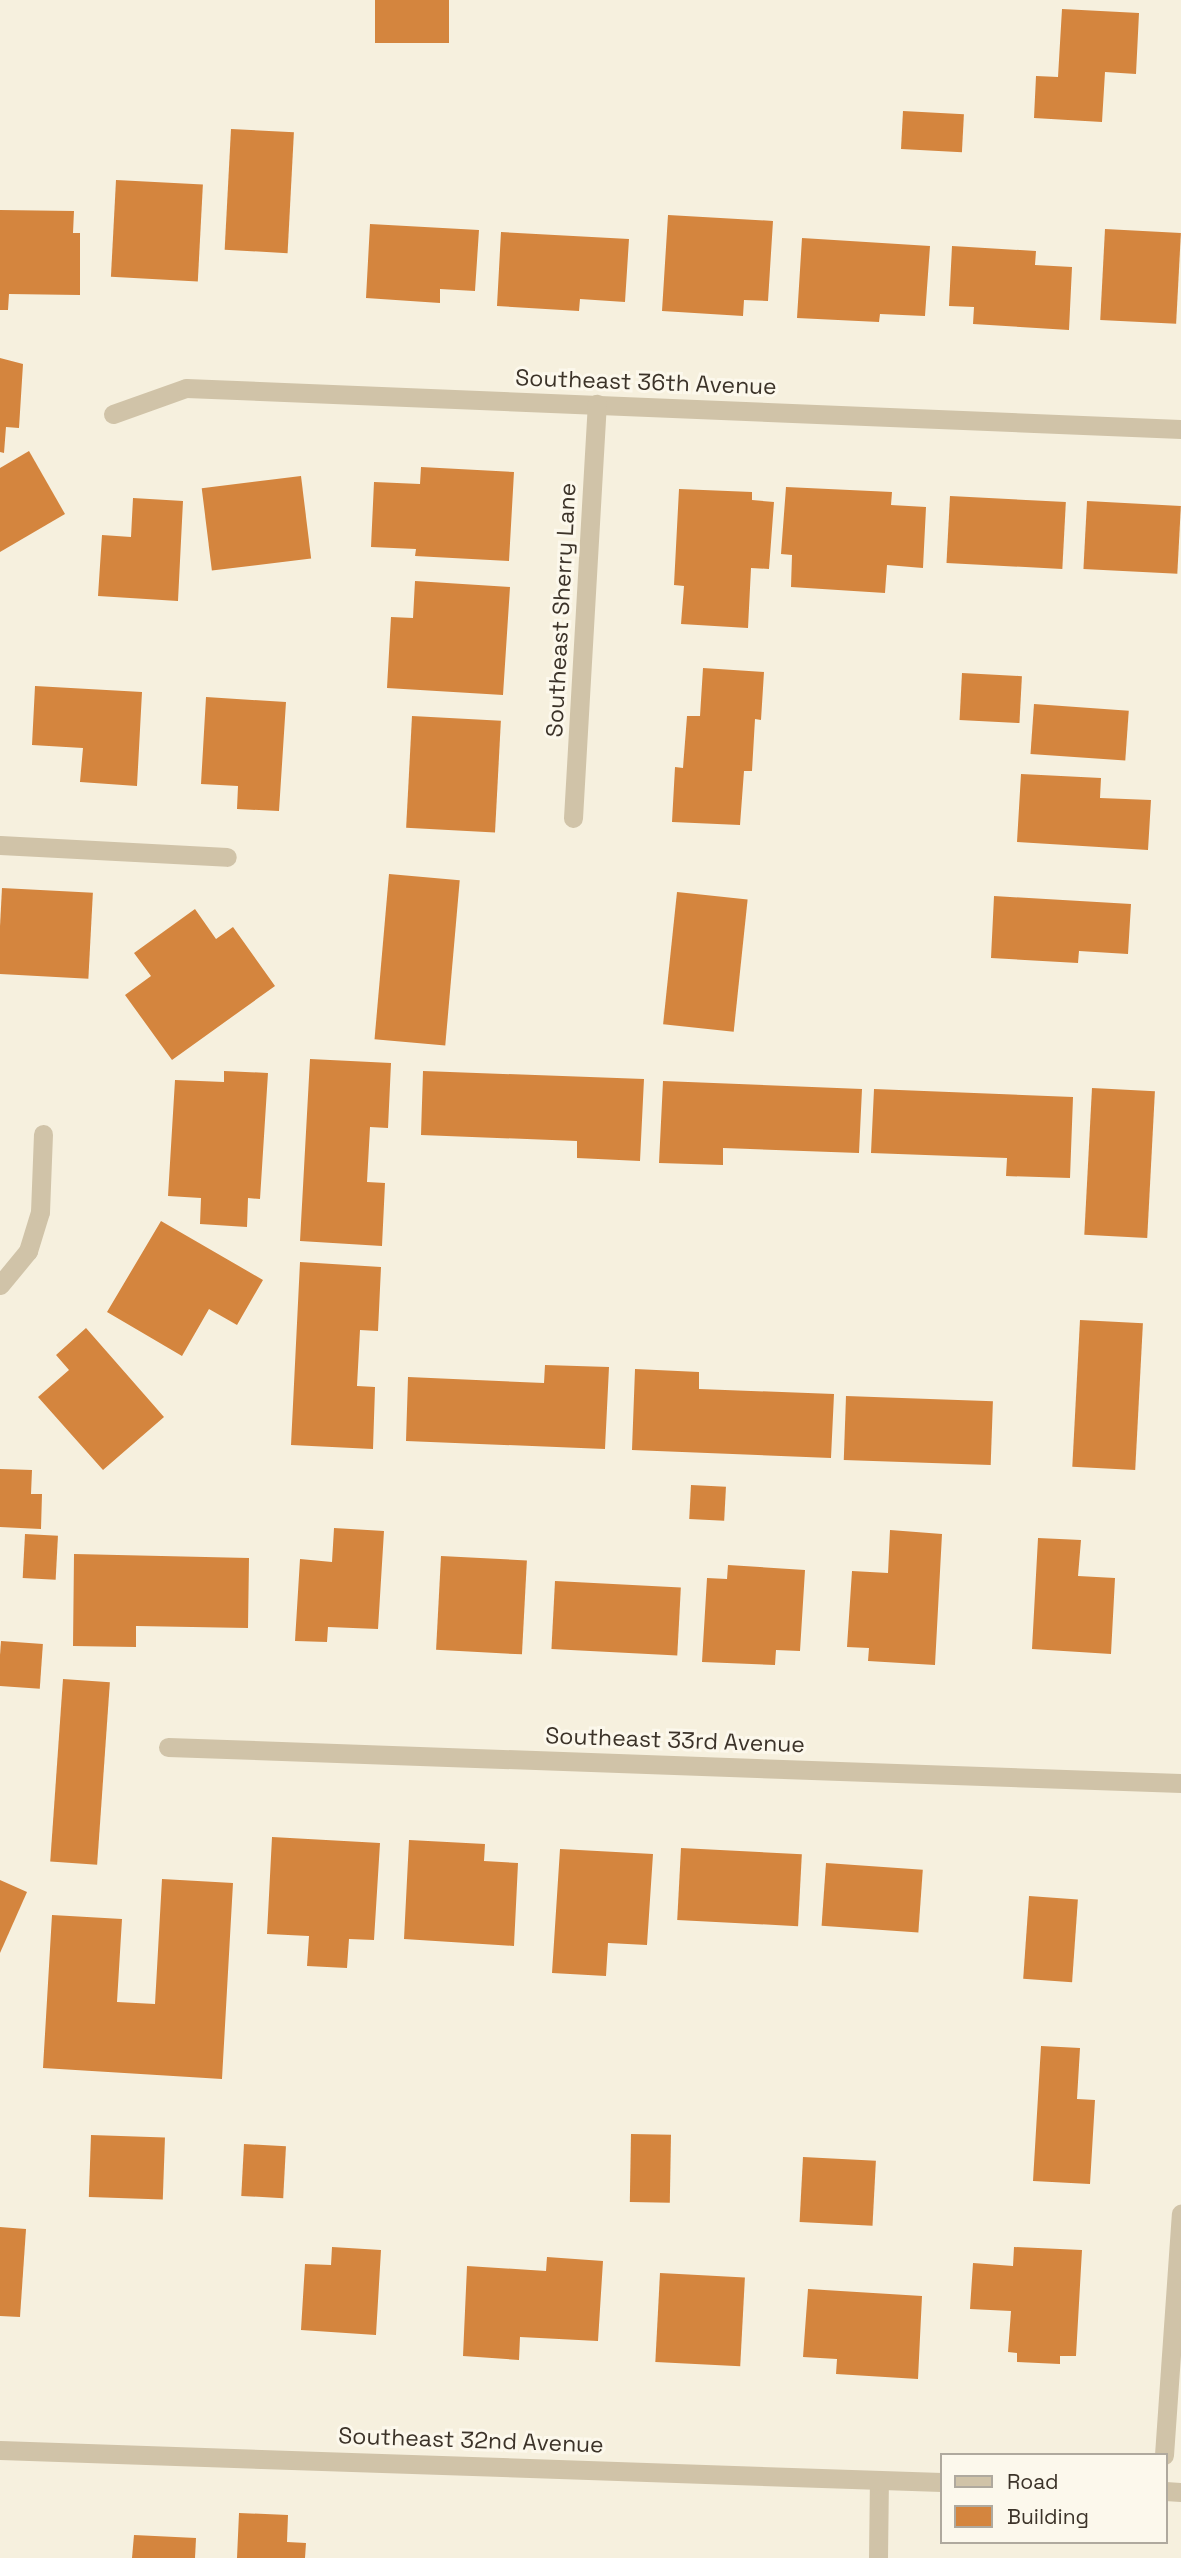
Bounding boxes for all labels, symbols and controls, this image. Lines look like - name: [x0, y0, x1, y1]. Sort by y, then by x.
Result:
- street label: Southeast 36th Avenue: [515, 364, 777, 400]
- street label: Southeast Sherry Lane: [541, 482, 581, 738]
- street label: Southeast 33rd Avenue: [545, 1722, 805, 1758]
- street label: Southeast 32nd Avenue: [338, 2422, 604, 2458]
- legend: [940, 2453, 1167, 2544]
- text: Road: [1007, 2468, 1059, 2495]
- text: Building: [1007, 2503, 1089, 2530]

